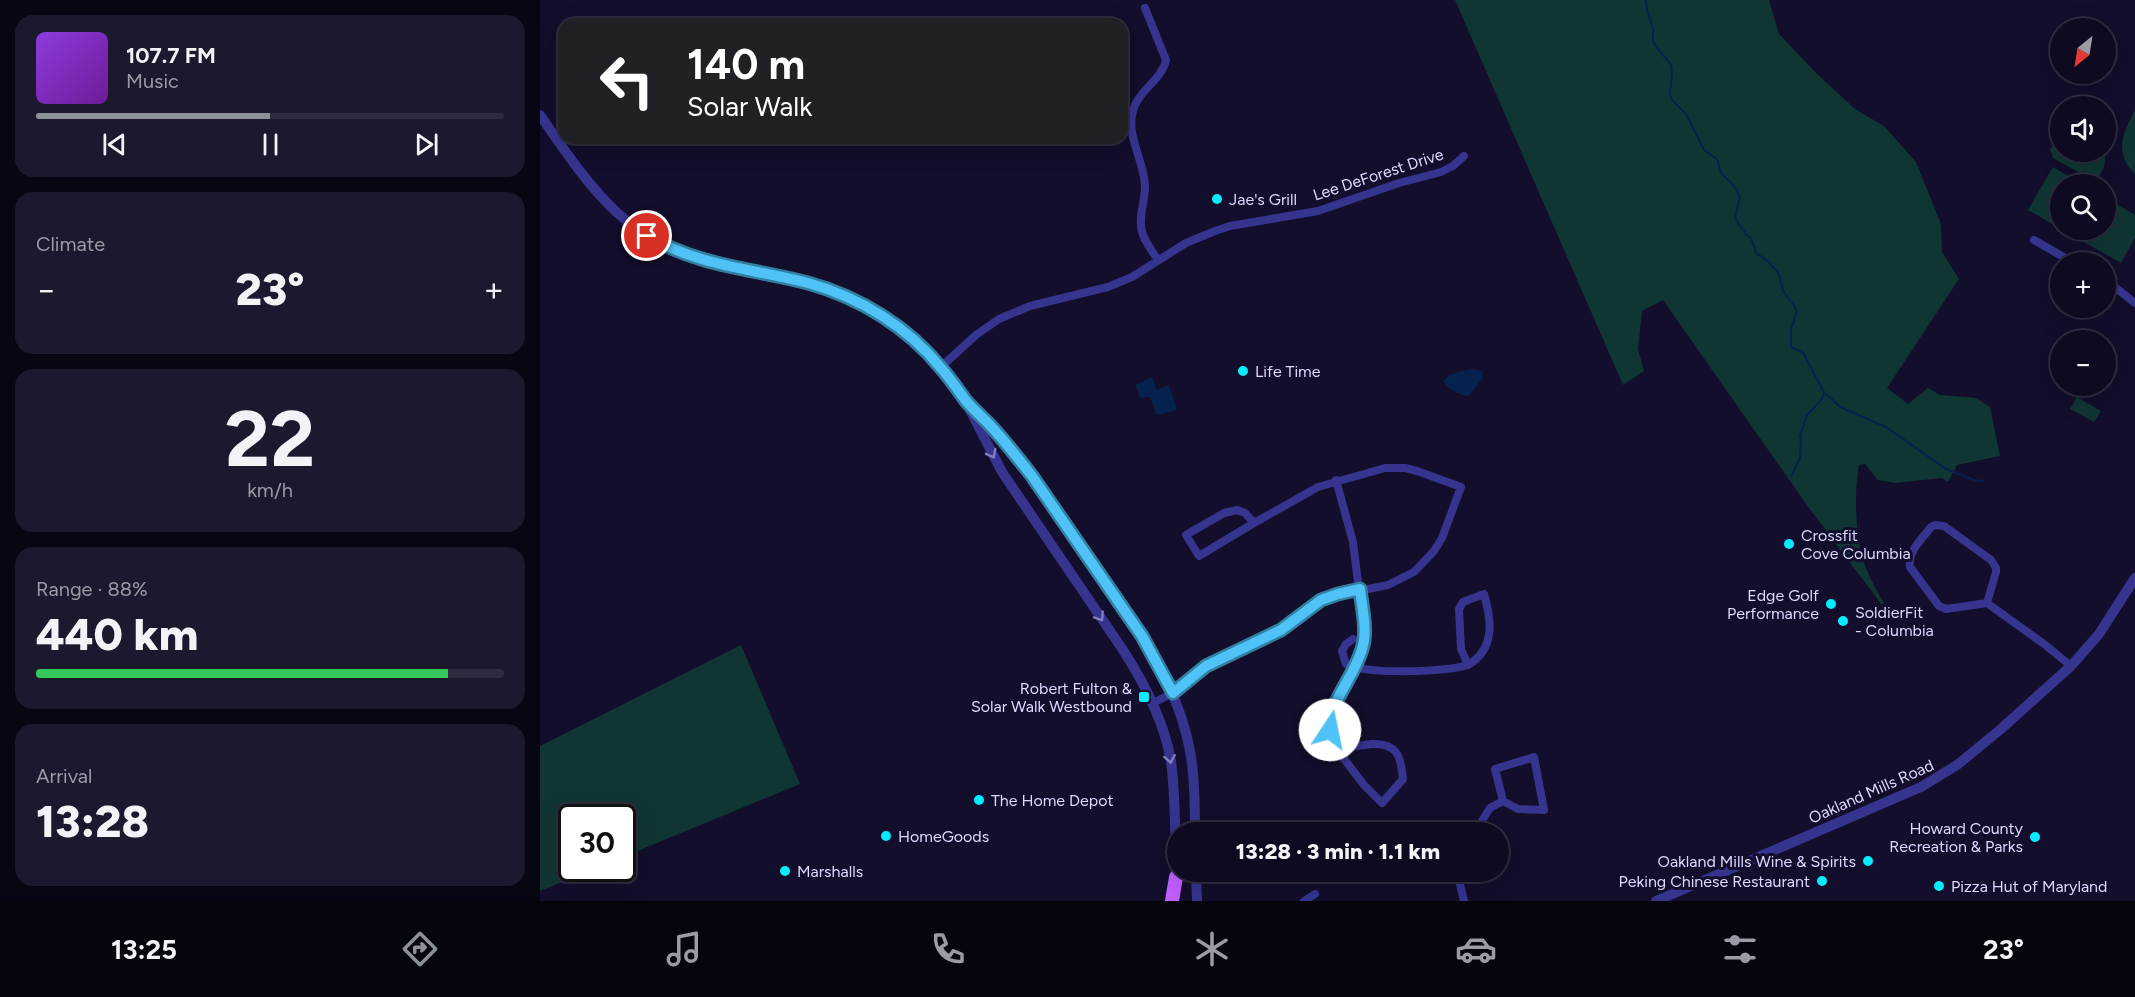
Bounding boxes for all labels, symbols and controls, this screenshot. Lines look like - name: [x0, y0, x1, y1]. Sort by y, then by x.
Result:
- north arrow: [2050, 18, 2116, 84]
- map controls: [2050, 18, 2116, 396]
- text: 140 m: [687, 39, 805, 90]
- text: 107.7 FM: [126, 42, 216, 69]
- icon: left: [588, 42, 666, 120]
- text: Music: [126, 69, 179, 93]
- text: Solar Walk: [687, 90, 812, 123]
- button: sound: [2050, 96, 2116, 162]
- icon: previous: [98, 128, 131, 161]
- icon: pause: [254, 128, 287, 161]
- icon: next: [410, 128, 443, 161]
- street label: Lee DeForest Drive: [1311, 144, 1446, 205]
- button: search: [2050, 174, 2116, 240]
- place label: Jae's Grill: [1229, 190, 1297, 209]
- marker: Jae's Grill: [1210, 192, 1224, 206]
- pin: [621, 210, 672, 261]
- icon: arrive: [630, 219, 663, 252]
- text: Climate: [36, 232, 105, 256]
- button: +: [2050, 252, 2116, 318]
- text: 23°: [236, 262, 304, 316]
- text: −: [36, 270, 57, 309]
- text: +: [483, 270, 504, 309]
- button: −: [2050, 330, 2116, 396]
- place label: Life Time: [1255, 362, 1321, 381]
- marker: Life Time: [1236, 364, 1250, 378]
- text: 22: [225, 392, 315, 486]
- one-way arrow: [985, 448, 996, 459]
- text: km/h: [247, 478, 293, 502]
- place label: Crossfit Cove Columbia: [1801, 526, 1911, 563]
- marker: Crossfit Cove Columbia: [1782, 537, 1796, 551]
- text: Range · 88%: [36, 577, 148, 601]
- place label: Edge Golf Performance: [1727, 586, 1819, 623]
- marker: Edge Golf Performance: [1824, 597, 1838, 611]
- place label: SoldierFit - Columbia: [1855, 603, 1934, 640]
- text: 440 km: [36, 607, 198, 661]
- one-way arrow: [1093, 610, 1104, 621]
- marker: SoldierFit - Columbia: [1836, 614, 1850, 628]
- place label: Robert Fulton & Solar Walk Westbound: [971, 679, 1133, 716]
- marker: Robert Fulton & Solar Walk Westbound: [1137, 690, 1151, 704]
- position arrow: [1298, 698, 1362, 762]
- one-way arrow: [1163, 754, 1176, 764]
- street label: Oakland Mills Road: [1806, 755, 1937, 828]
- text: Arrival: [36, 764, 92, 788]
- place label: The Home Depot: [991, 791, 1114, 810]
- marker: The Home Depot: [972, 793, 986, 807]
- text: 13:28: [36, 794, 149, 848]
- speed limit sign: 30: [558, 804, 636, 882]
- place label: Howard County Recreation & Parks: [1889, 819, 2024, 856]
- place label: HomeGoods: [898, 827, 989, 846]
- marker: HomeGoods: [879, 829, 893, 843]
- marker: Howard County Recreation & Parks: [2028, 830, 2042, 844]
- text: 13:28 · 3 min · 1.1 km: [1236, 838, 1440, 865]
- place label: Oakland Mills Wine & Spirits: [1657, 852, 1856, 871]
- marker: Oakland Mills Wine & Spirits: [1861, 854, 1875, 868]
- place label: Marshalls: [797, 862, 863, 881]
- marker: Marshalls: [778, 864, 792, 878]
- place label: Peking Chinese Restaurant: [1619, 872, 1810, 891]
- marker: Peking Chinese Restaurant: [1815, 874, 1829, 888]
- place label: Pizza Hut of Maryland: [1951, 877, 2107, 896]
- marker: Pizza Hut of Maryland: [1932, 879, 1946, 893]
- icon: directions: [399, 928, 441, 970]
- icon: music: [663, 928, 705, 970]
- icon: phone: [927, 928, 969, 970]
- icon: climate: [1191, 928, 1233, 970]
- icon: car: [1455, 928, 1497, 970]
- icon: filters: [1719, 928, 1761, 970]
- text: 13:25: [111, 933, 177, 966]
- text: 23°: [1983, 933, 2024, 966]

